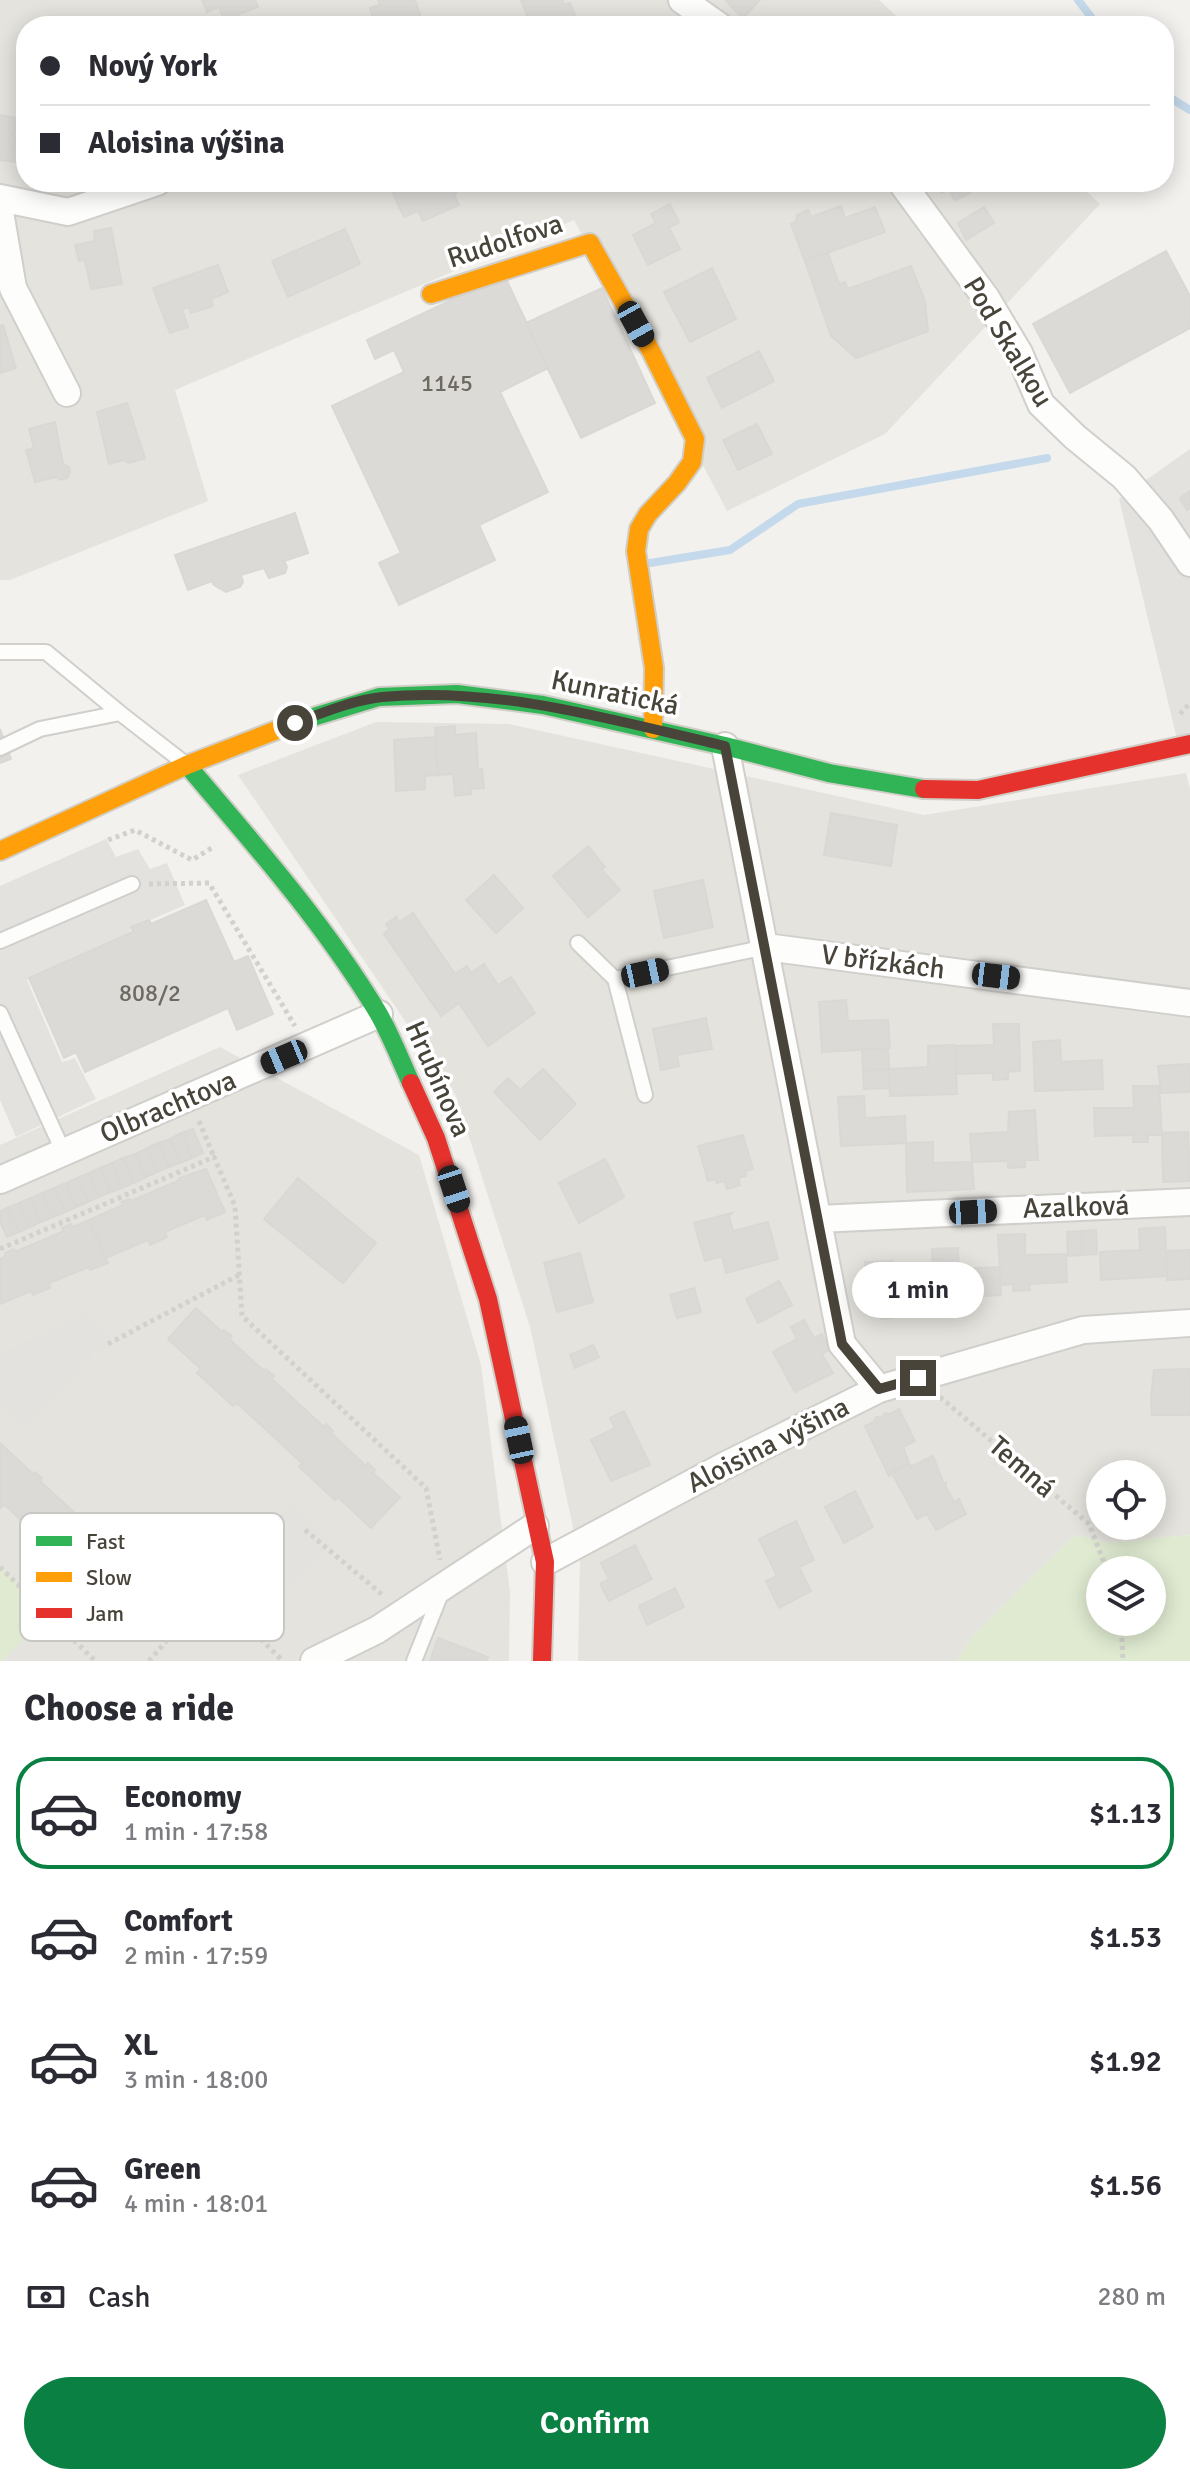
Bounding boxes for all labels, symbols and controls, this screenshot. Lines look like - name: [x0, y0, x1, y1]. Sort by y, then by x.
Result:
- text: Nový York: [88, 48, 218, 85]
- text: Aloisina výšina: [88, 125, 285, 162]
- street label: Rudolfova: [443, 206, 567, 276]
- street label: Pod Skalkou: [956, 271, 1060, 413]
- car: [614, 297, 658, 351]
- house number: 1145: [421, 368, 473, 398]
- street label: Kunratická: [548, 663, 682, 723]
- route start: [277, 705, 313, 741]
- street label: V břízkách: [819, 938, 947, 986]
- car: [619, 956, 671, 990]
- car: [971, 961, 1021, 991]
- house number: 808/2: [119, 978, 181, 1008]
- street label: Hrubínova: [397, 1016, 479, 1142]
- car: [257, 1037, 311, 1077]
- street label: Olbrachtova: [95, 1063, 241, 1151]
- car: [435, 1162, 473, 1216]
- street label: Azalková: [1022, 1188, 1130, 1226]
- car: [948, 1199, 998, 1225]
- callout: 1 min: [852, 1262, 984, 1318]
- text: 1 min: [887, 1274, 949, 1306]
- route end: [900, 1360, 936, 1396]
- street label: Aloisina výšina: [681, 1390, 855, 1500]
- car: [502, 1414, 536, 1466]
- street label: Temná: [982, 1429, 1062, 1505]
- map controls: [1086, 1460, 1166, 1636]
- button: locate: [1086, 1460, 1166, 1540]
- legend: [20, 1513, 284, 1641]
- text: Fast: [86, 1528, 126, 1555]
- button: layers: [1086, 1556, 1166, 1636]
- text: Slow: [86, 1564, 132, 1591]
- text: Jam: [86, 1600, 124, 1627]
- text: Choose a ride: [24, 1686, 234, 1731]
- icon: car: [28, 1777, 100, 1849]
- text: Economy: [124, 1779, 241, 1816]
- text: $1.13: [1089, 1795, 1162, 1832]
- text: 1 min · 17:58: [124, 1816, 268, 1848]
- icon: car: [28, 1901, 100, 1973]
- text: Comfort: [124, 1903, 233, 1940]
- text: $1.53: [1089, 1919, 1162, 1956]
- text: 2 min · 17:59: [124, 1940, 268, 1972]
- icon: car: [28, 2025, 100, 2097]
- text: XL: [124, 2027, 158, 2064]
- text: $1.92: [1089, 2043, 1162, 2080]
- text: 3 min · 18:00: [124, 2064, 268, 2096]
- icon: car: [28, 2149, 100, 2221]
- text: Green: [124, 2151, 201, 2188]
- text: $1.56: [1089, 2167, 1162, 2204]
- text: 4 min · 18:01: [124, 2188, 268, 2220]
- icon: cash: [24, 2275, 68, 2319]
- text: Cash: [88, 2279, 151, 2316]
- text: 280 m: [1097, 2281, 1166, 2313]
- button: Confirm: [24, 2377, 1166, 2469]

